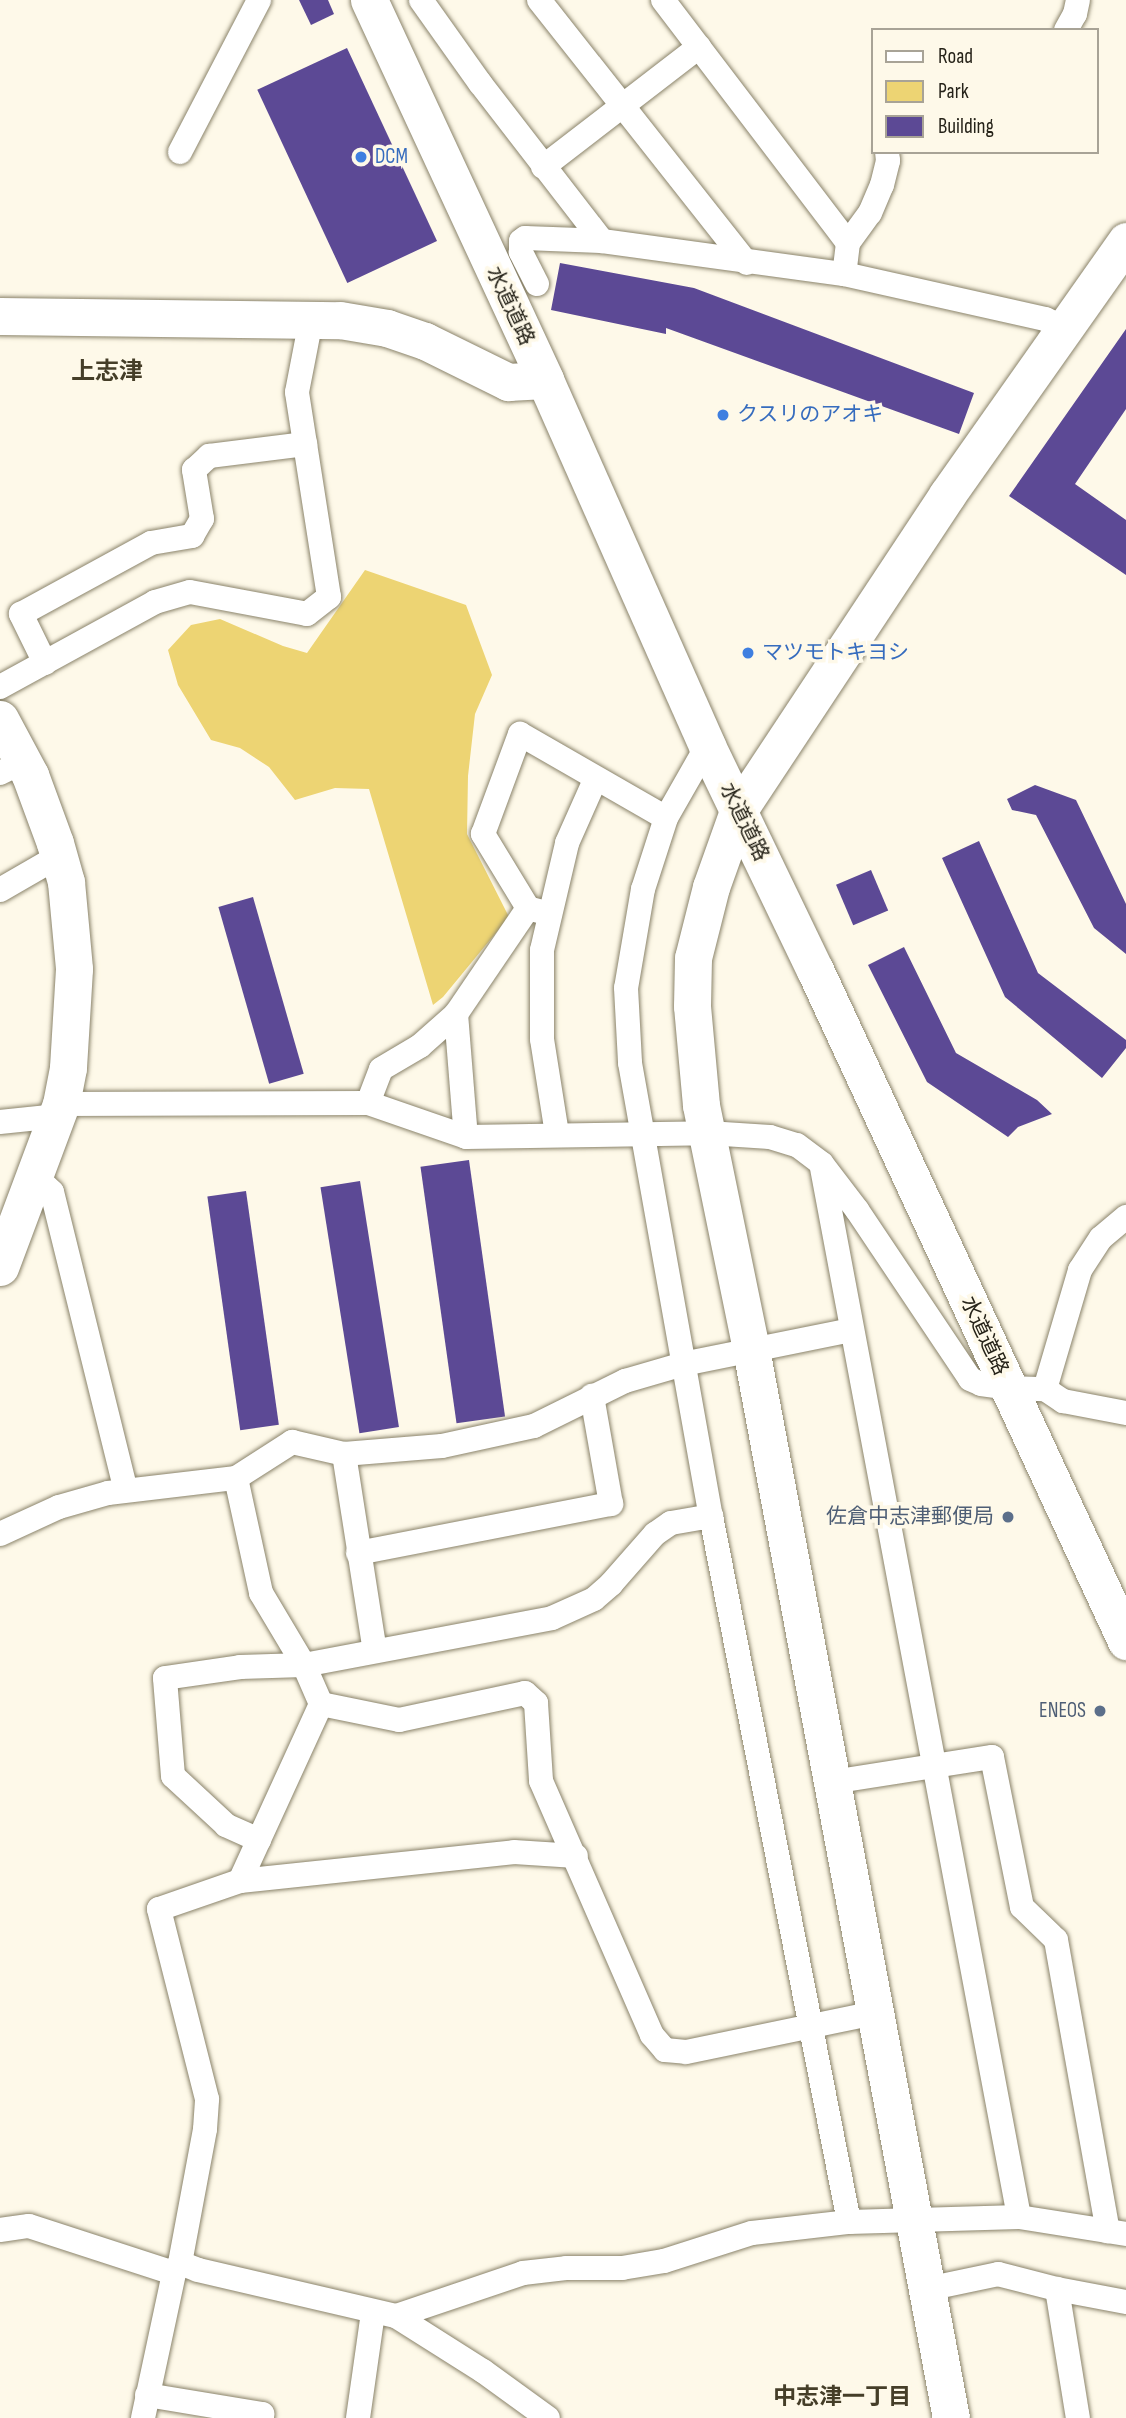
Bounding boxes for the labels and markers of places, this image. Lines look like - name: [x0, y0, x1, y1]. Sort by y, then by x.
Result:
- place label: DCM: [375, 144, 408, 170]
- marker: DCM: [353, 149, 369, 165]
- place label: クスリのアオキ: [737, 402, 884, 428]
- marker: クスリのアオキ: [715, 407, 731, 423]
- place label: マツモトキヨシ: [762, 640, 909, 666]
- marker: マツモトキヨシ: [740, 645, 756, 661]
- place label: 佐倉中志津郵便局: [826, 1504, 994, 1530]
- marker: 佐倉中志津郵便局: [1000, 1509, 1016, 1525]
- place label: ENEOS: [1039, 1698, 1086, 1724]
- marker: ENEOS: [1092, 1703, 1108, 1719]

